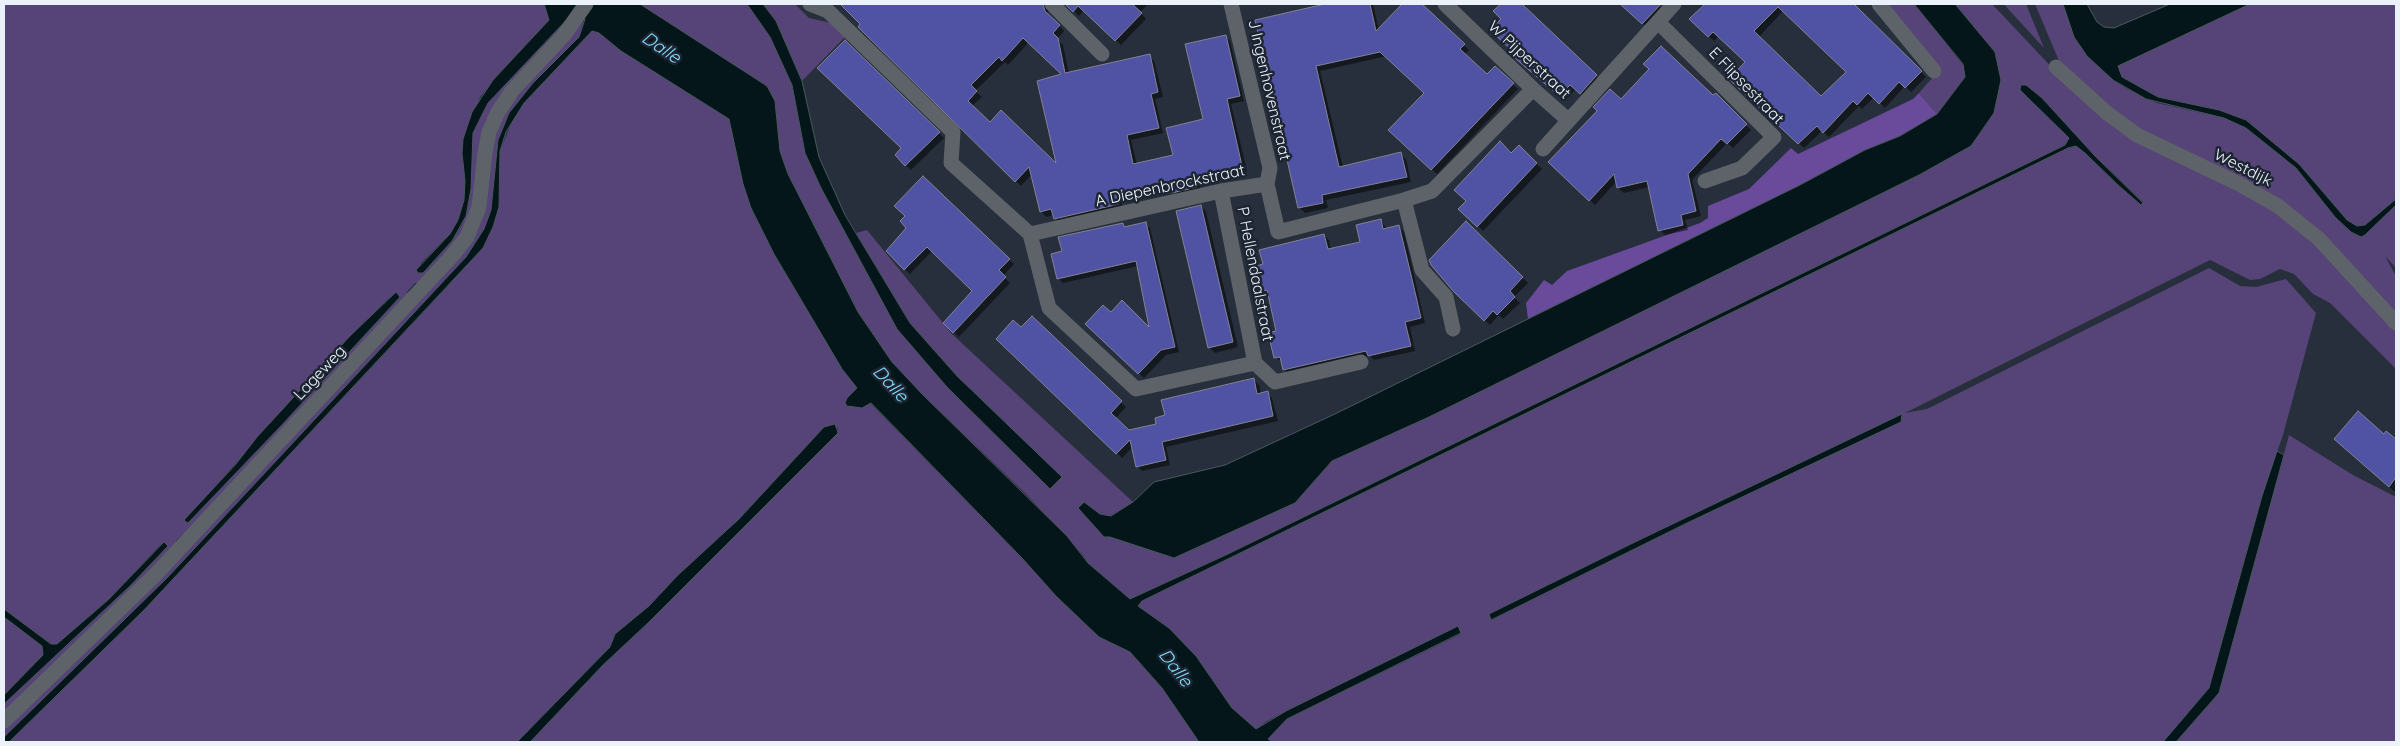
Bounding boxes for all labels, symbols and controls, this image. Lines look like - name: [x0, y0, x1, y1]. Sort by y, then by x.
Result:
- street label: W Pijperstraat: [1484, 17, 1574, 103]
- street label: J Ingenhovenstraat: [1243, 18, 1295, 162]
- water label: Dalle: [638, 27, 684, 69]
- street label: E Flipsestraat: [1704, 43, 1788, 129]
- street label: Westdijk: [2211, 145, 2275, 191]
- street label: A Diepenbrockstraat: [1093, 161, 1247, 211]
- street label: P Hellendaalstraat: [1233, 205, 1277, 343]
- street label: Lageweg: [290, 342, 350, 404]
- water label: Dalle: [868, 361, 912, 407]
- water label: Dalle: [1154, 645, 1196, 691]

